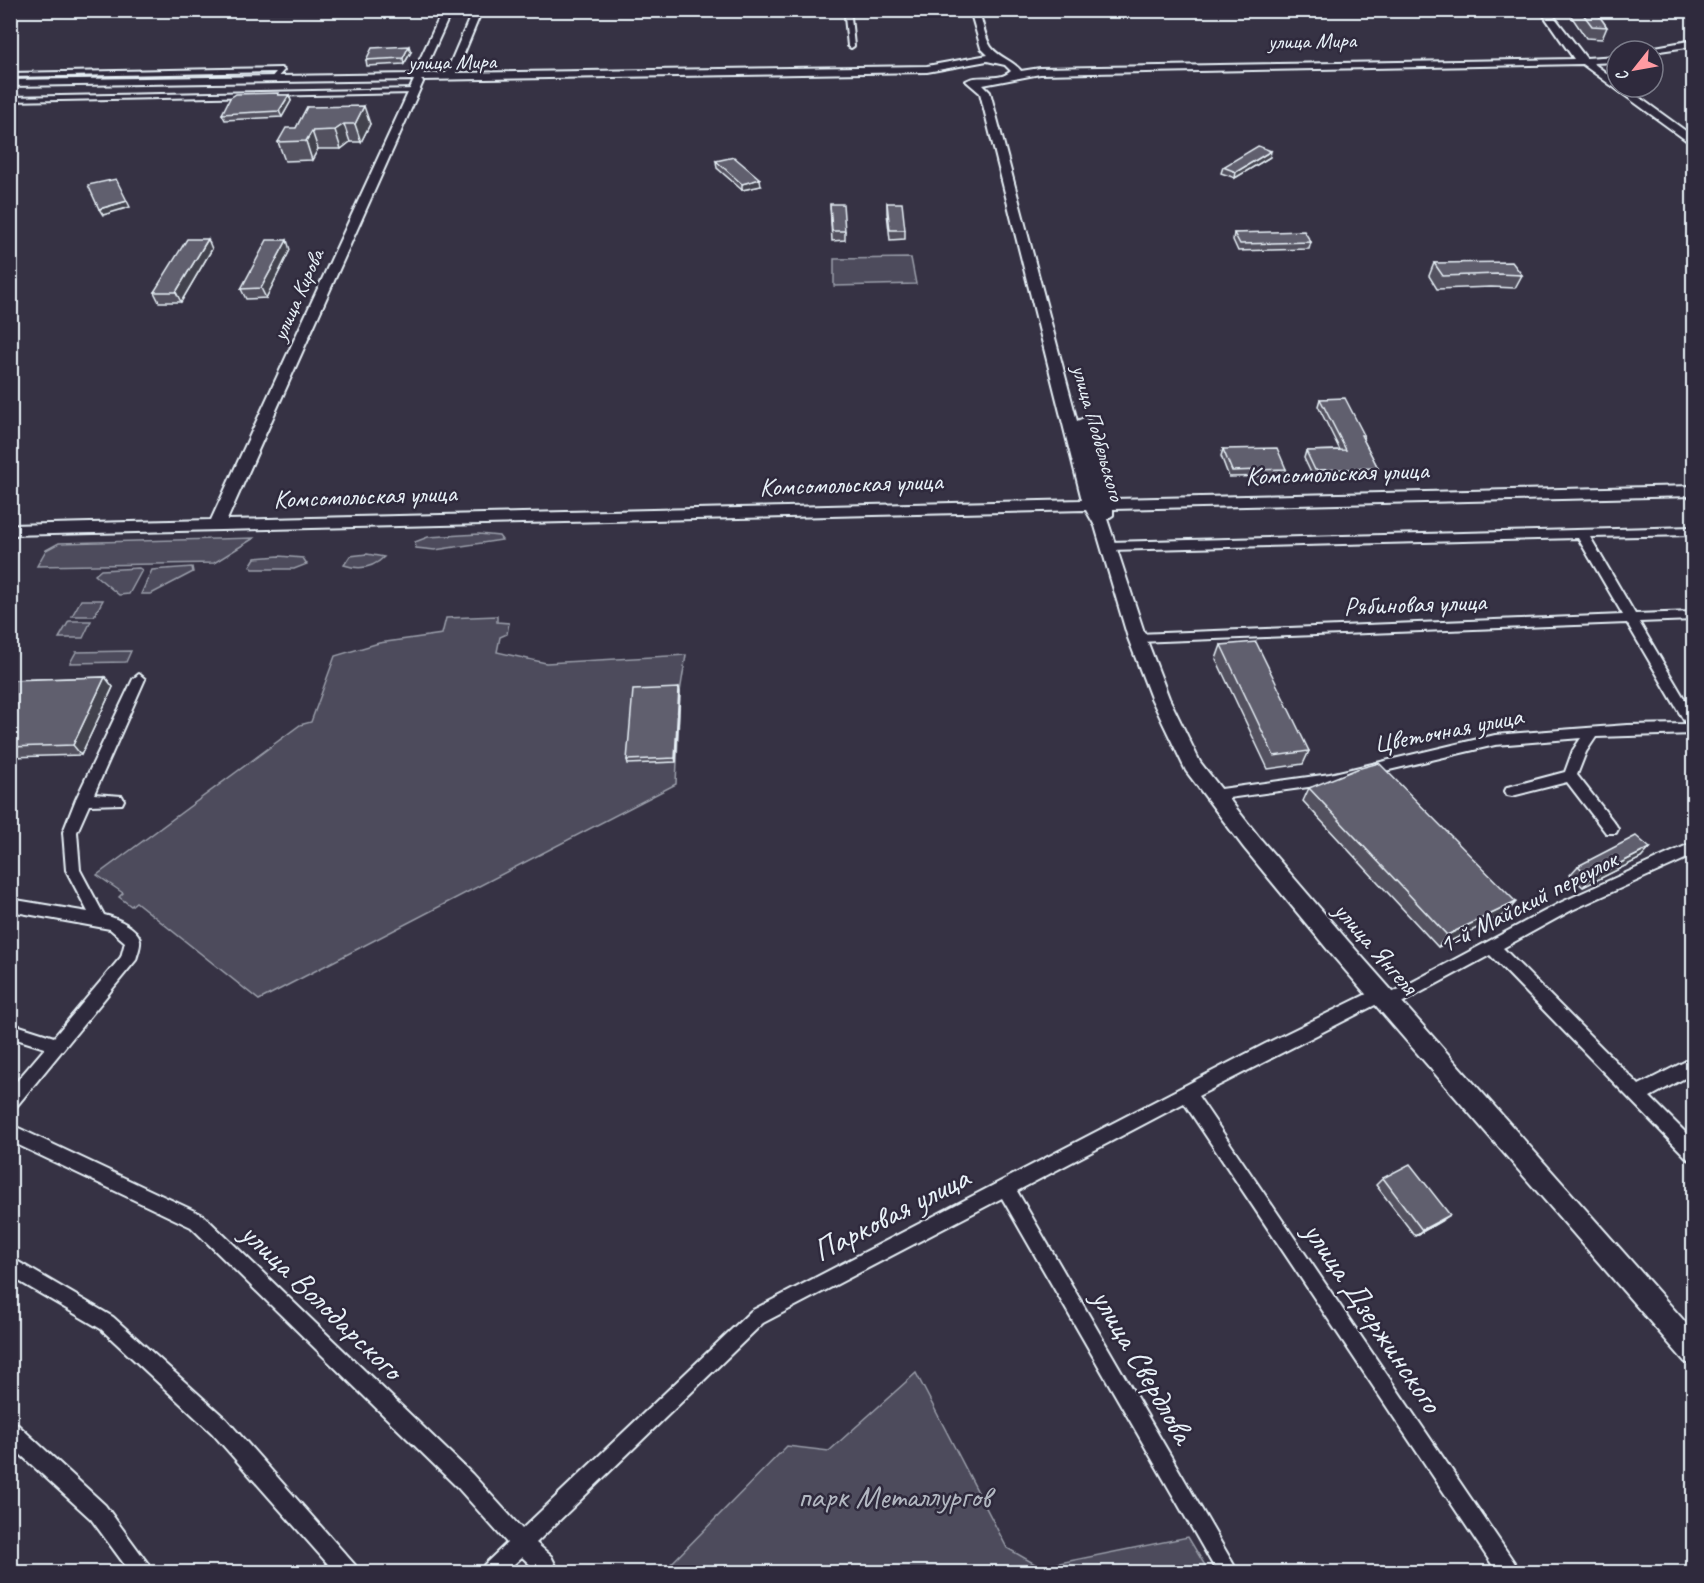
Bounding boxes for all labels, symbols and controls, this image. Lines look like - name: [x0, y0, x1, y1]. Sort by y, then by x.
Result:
- street label: улица Мира: [1266, 26, 1358, 56]
- north arrow: [1605, 39, 1665, 99]
- street label: улица Мира: [406, 47, 498, 77]
- text: С: [1611, 66, 1634, 85]
- street label: улица Кирова: [265, 243, 331, 347]
- street label: улица Подбельского: [1065, 360, 1131, 505]
- street label: Комсомольская улица: [1245, 453, 1431, 493]
- street label: Комсомольская улица: [759, 464, 945, 504]
- street label: Комсомольская улица: [273, 476, 459, 516]
- street label: Рябиновая улица: [1343, 585, 1488, 623]
- street label: Цветочная улица: [1371, 699, 1527, 761]
- street label: 1-й Майский переулок: [1433, 842, 1625, 961]
- street label: улица Янгеля: [1325, 893, 1427, 1003]
- street label: Парковая улица: [806, 1156, 978, 1271]
- street label: улица Володарского: [231, 1212, 415, 1391]
- street label: улица Дзержинского: [1293, 1212, 1453, 1422]
- street label: улица Свердлова: [1081, 1280, 1205, 1453]
- park label: парк Металлургов: [798, 1476, 997, 1517]

